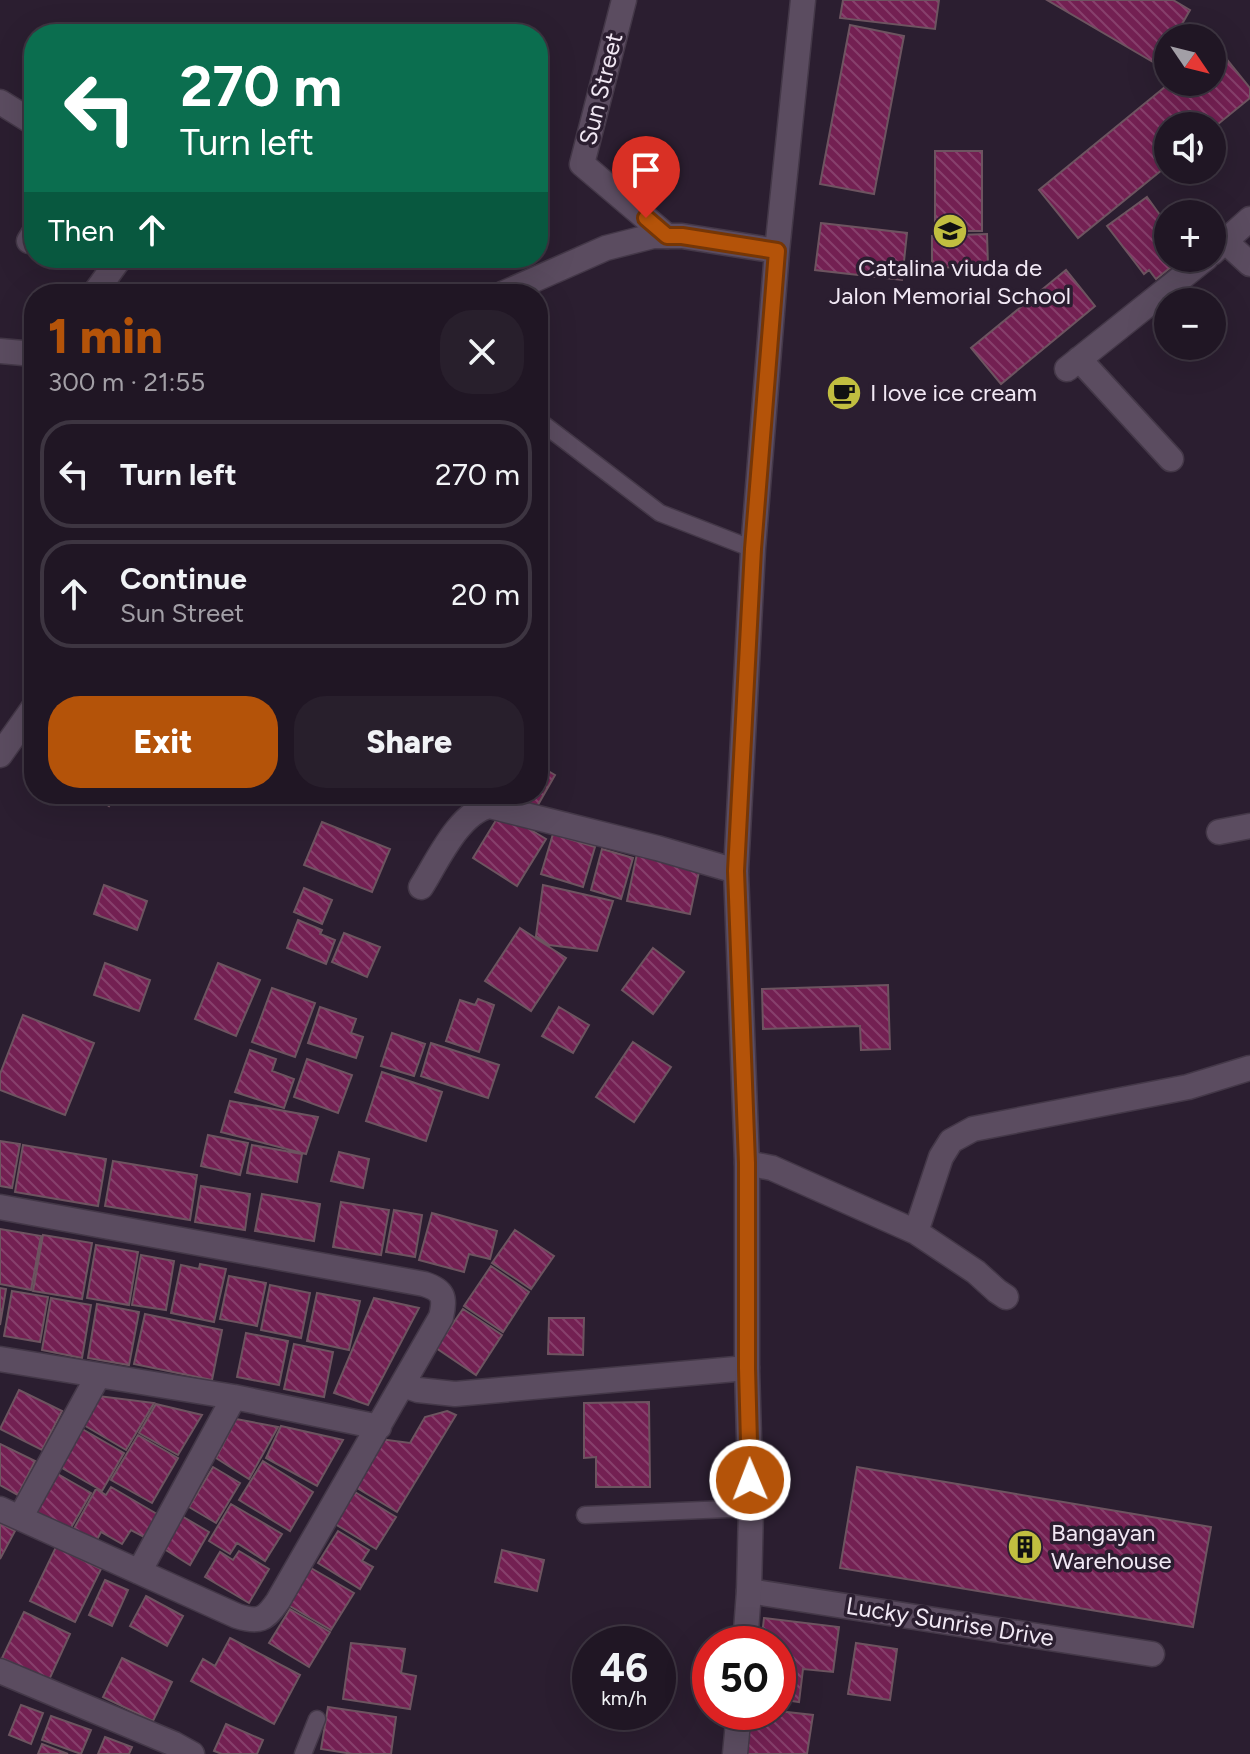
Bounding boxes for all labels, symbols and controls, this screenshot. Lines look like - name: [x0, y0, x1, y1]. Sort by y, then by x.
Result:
- north arrow: [1154, 24, 1226, 96]
- map controls: [1154, 24, 1226, 360]
- street label: Sun Street: [573, 30, 628, 148]
- text: 270 m: [180, 53, 342, 120]
- icon: left: [48, 56, 152, 160]
- button: sound: [1154, 112, 1226, 184]
- text: Turn left: [180, 121, 314, 164]
- pin: [612, 136, 680, 218]
- icon: arrive: [624, 148, 668, 192]
- button: +: [1154, 200, 1226, 272]
- icon: ahead: [130, 208, 174, 252]
- text: Then: [48, 212, 114, 249]
- school or university icon: Catalina viuda de Jalon Memorial School: [931, 212, 969, 250]
- place label: Catalina viuda de Jalon Memorial School: [829, 253, 1071, 310]
- button: −: [1154, 288, 1226, 360]
- text: 1 min: [48, 307, 163, 365]
- button: close: [440, 310, 524, 394]
- text: 300 m · 21:55: [48, 366, 205, 398]
- cafe icon: I love ice cream: [825, 374, 863, 412]
- place label: I love ice cream: [870, 378, 1037, 407]
- icon: left: [52, 452, 96, 496]
- text: Turn left: [120, 456, 237, 493]
- text: 270 m: [435, 456, 520, 493]
- text: Continue: [120, 560, 247, 597]
- icon: ahead: [52, 572, 96, 616]
- text: 20 m: [451, 576, 520, 613]
- text: Sun Street: [120, 597, 244, 629]
- button: Exit: [48, 696, 278, 788]
- button: Share: [294, 696, 524, 788]
- position arrow: [708, 1438, 792, 1522]
- place label: Bangayan Warehouse: [1051, 1518, 1172, 1575]
- building icon: Bangayan Warehouse: [1006, 1528, 1044, 1566]
- street label: Lucky Sunrise Drive: [844, 1591, 1056, 1652]
- speed limit sign: 50: [692, 1626, 796, 1730]
- text: 46: [600, 1644, 648, 1692]
- text: km/h: [601, 1686, 647, 1710]

